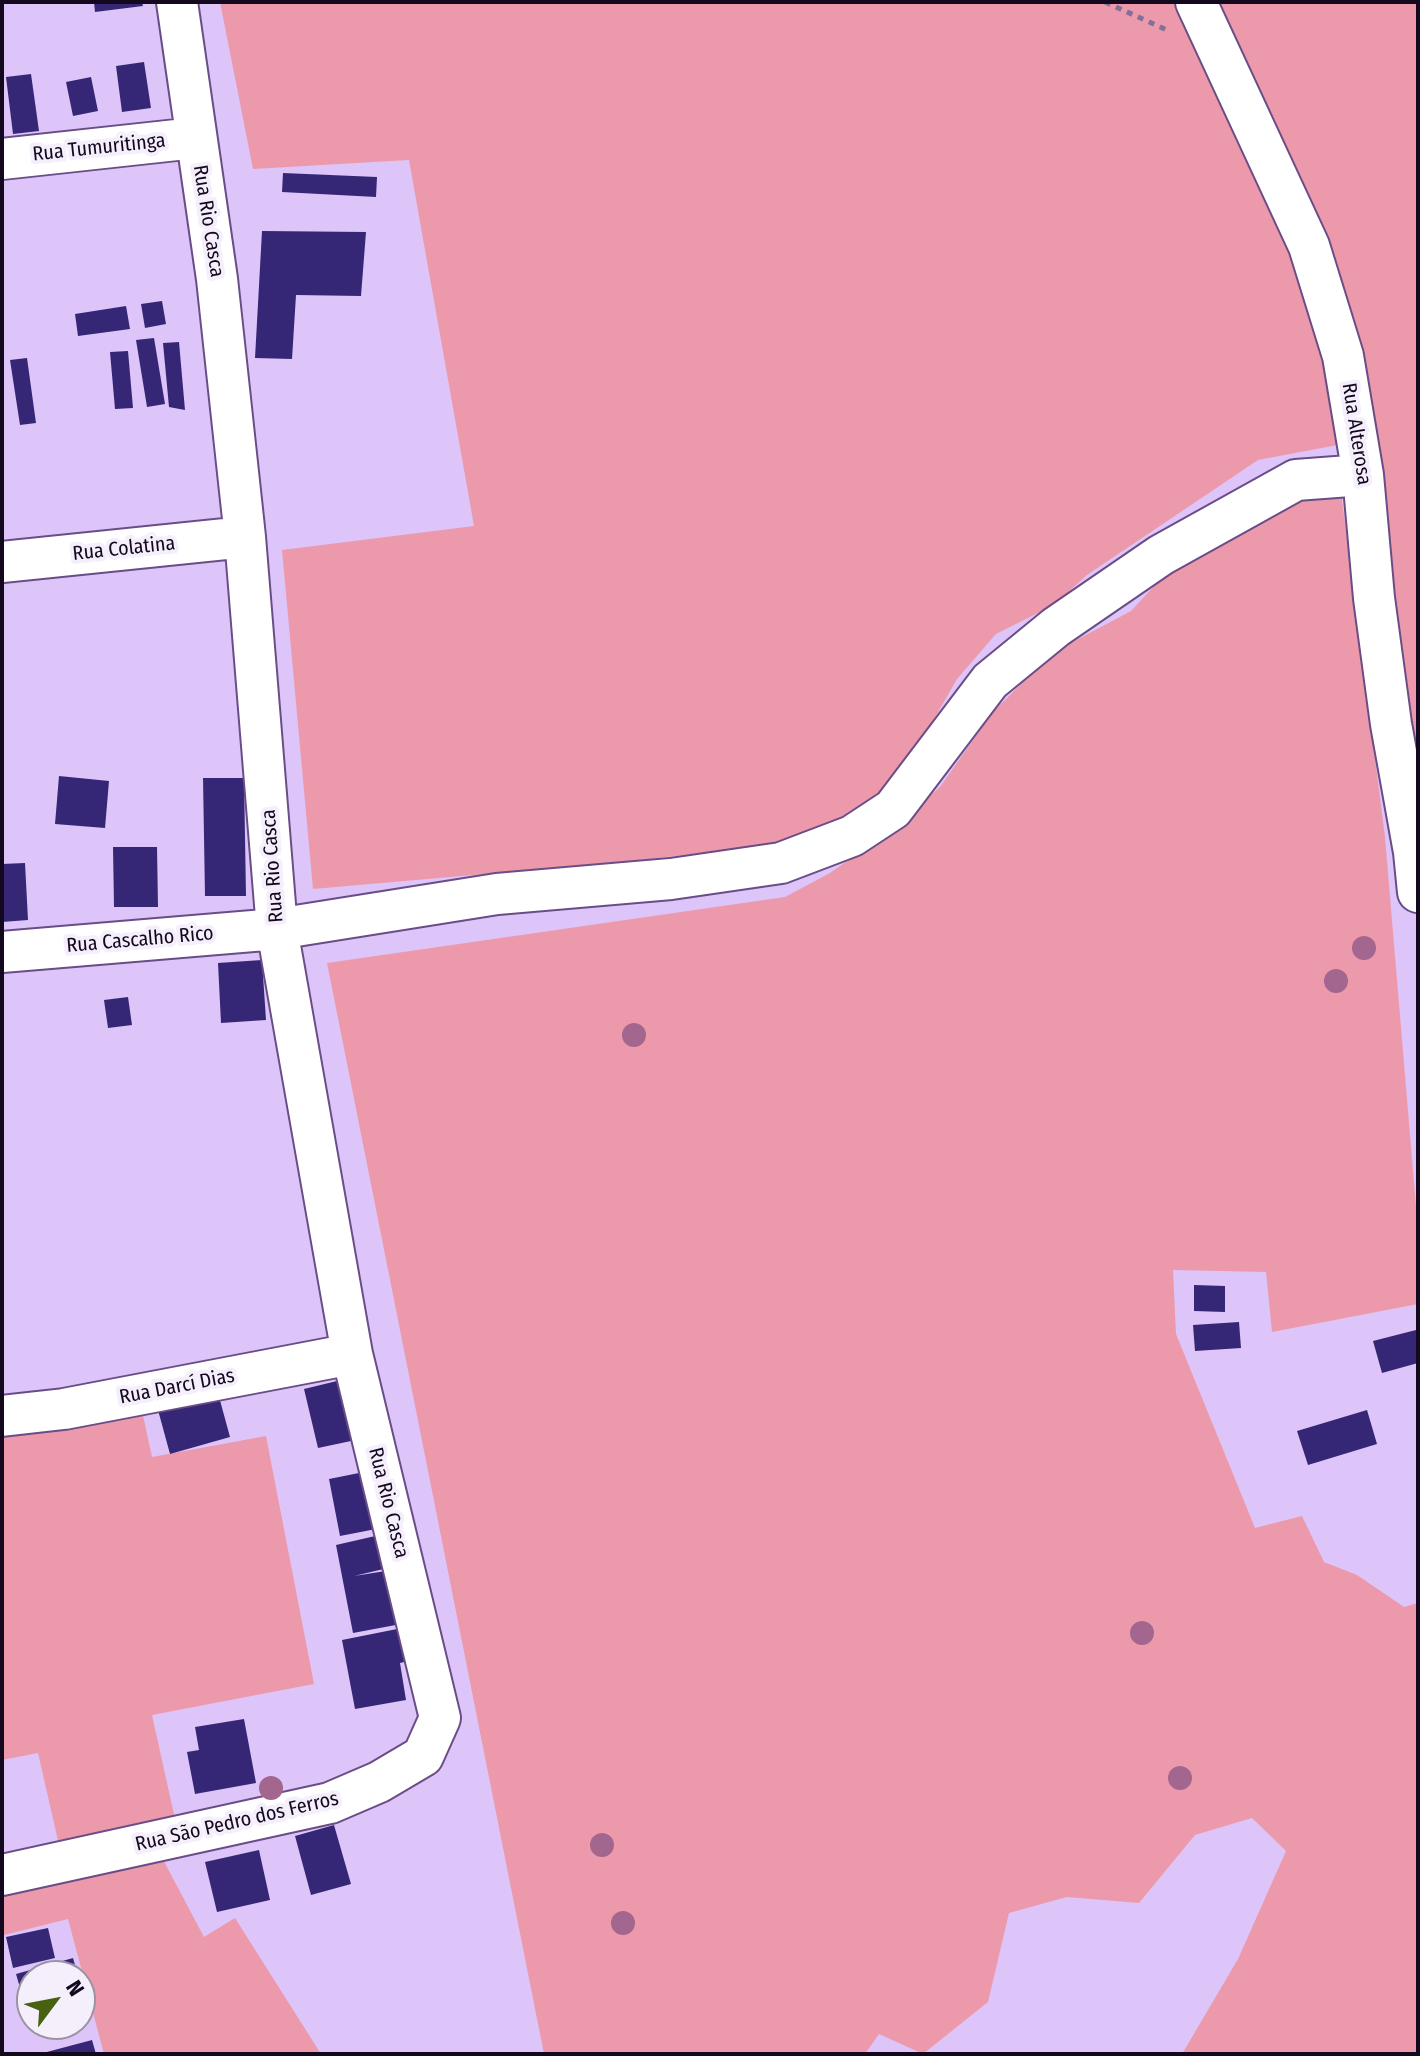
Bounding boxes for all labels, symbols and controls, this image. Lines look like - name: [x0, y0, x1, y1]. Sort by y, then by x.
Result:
- street label: Rua Tumuritinga: [31, 129, 167, 167]
- street label: Rua Rio Casca: [187, 163, 229, 279]
- street label: Rua Alterosa: [1336, 381, 1376, 487]
- street label: Rua Colatina: [72, 532, 176, 566]
- street label: Rua Rio Casca: [257, 809, 289, 923]
- street label: Rua Cascalho Rico: [65, 922, 215, 958]
- street label: Rua Darcí Dias: [117, 1364, 237, 1410]
- street label: Rua Rio Casca: [363, 1445, 413, 1561]
- street label: Rua São Pedro dos Ferros: [133, 1787, 341, 1857]
- north arrow: [16, 1960, 96, 2040]
- text: N: [60, 1975, 90, 2001]

